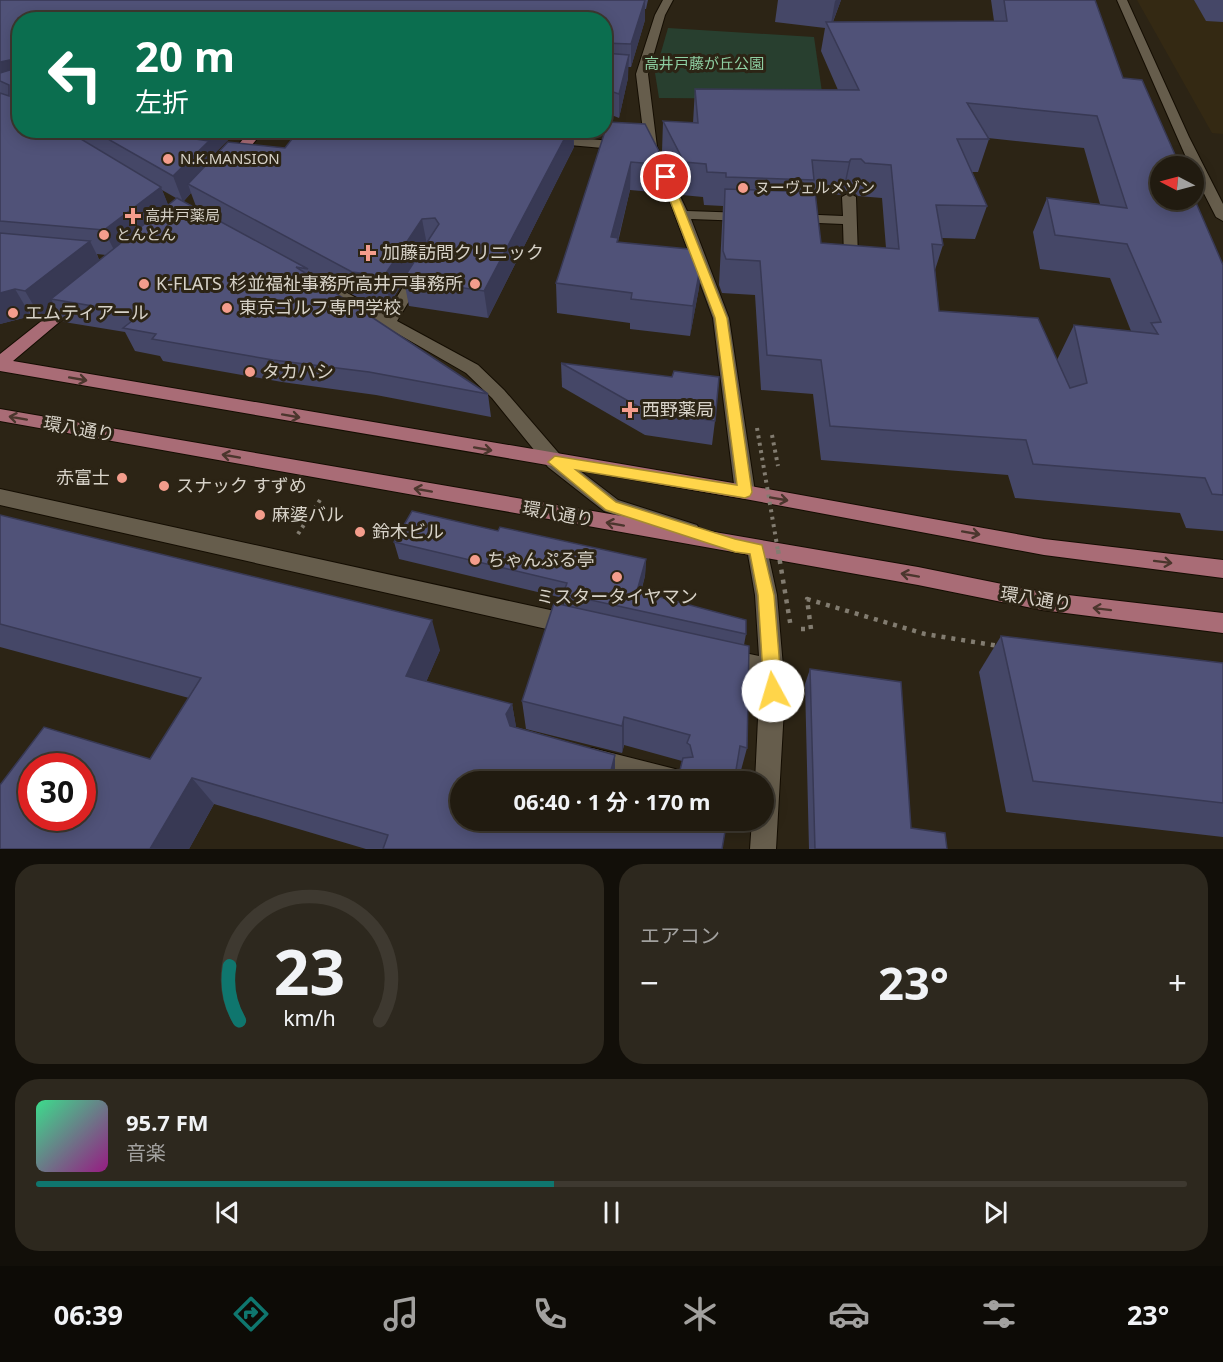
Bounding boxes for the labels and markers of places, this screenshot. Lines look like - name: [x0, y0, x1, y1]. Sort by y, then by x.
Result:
- place label: N.K.MANSION: [180, 148, 280, 168]
- pin: [640, 151, 691, 202]
- marker: N.K.MANSION: [161, 152, 175, 166]
- place label: ヌーヴェルメゾン: [755, 177, 875, 197]
- marker: ヌーヴェルメゾン: [736, 181, 750, 195]
- place label: 高井戸薬局: [145, 205, 220, 225]
- marker: 高井戸薬局: [126, 209, 140, 223]
- place label: とんとん: [116, 224, 176, 244]
- marker: とんとん: [97, 228, 111, 242]
- place label: 加藤訪問クリニック: [382, 240, 544, 264]
- marker: 加藤訪問クリニック: [359, 244, 377, 262]
- place label: K-FLATS: [156, 271, 222, 295]
- place label: 杉並福祉事務所高井戸事務所: [229, 271, 463, 295]
- marker: K-FLATS: [137, 277, 151, 291]
- marker: 杉並福祉事務所高井戸事務所: [468, 277, 482, 291]
- place label: 東京ゴルフ専門学校: [239, 295, 401, 319]
- place label: エムティアール: [25, 300, 149, 324]
- marker: 東京ゴルフ専門学校: [220, 301, 234, 315]
- marker: エムティアール: [6, 306, 20, 320]
- place label: タカハシ: [262, 359, 334, 383]
- marker: タカハシ: [243, 365, 257, 379]
- place label: 西野薬局: [642, 397, 714, 421]
- marker: 西野薬局: [623, 403, 637, 417]
- place label: 赤富士: [56, 465, 110, 489]
- marker: 赤富士: [115, 471, 129, 485]
- place label: スナック すずめ: [176, 473, 307, 497]
- marker: スナック すずめ: [157, 479, 171, 493]
- place label: 麻婆バル: [272, 502, 344, 526]
- marker: 麻婆バル: [253, 508, 267, 522]
- place label: 鈴木ビル: [372, 519, 444, 543]
- marker: 鈴木ビル: [353, 525, 367, 539]
- place label: ちゃんぷる亭: [487, 547, 595, 571]
- marker: ちゃんぷる亭: [468, 553, 482, 567]
- marker: ミスタータイヤマン: [610, 570, 624, 584]
- place label: ミスタータイヤマン: [536, 584, 698, 608]

